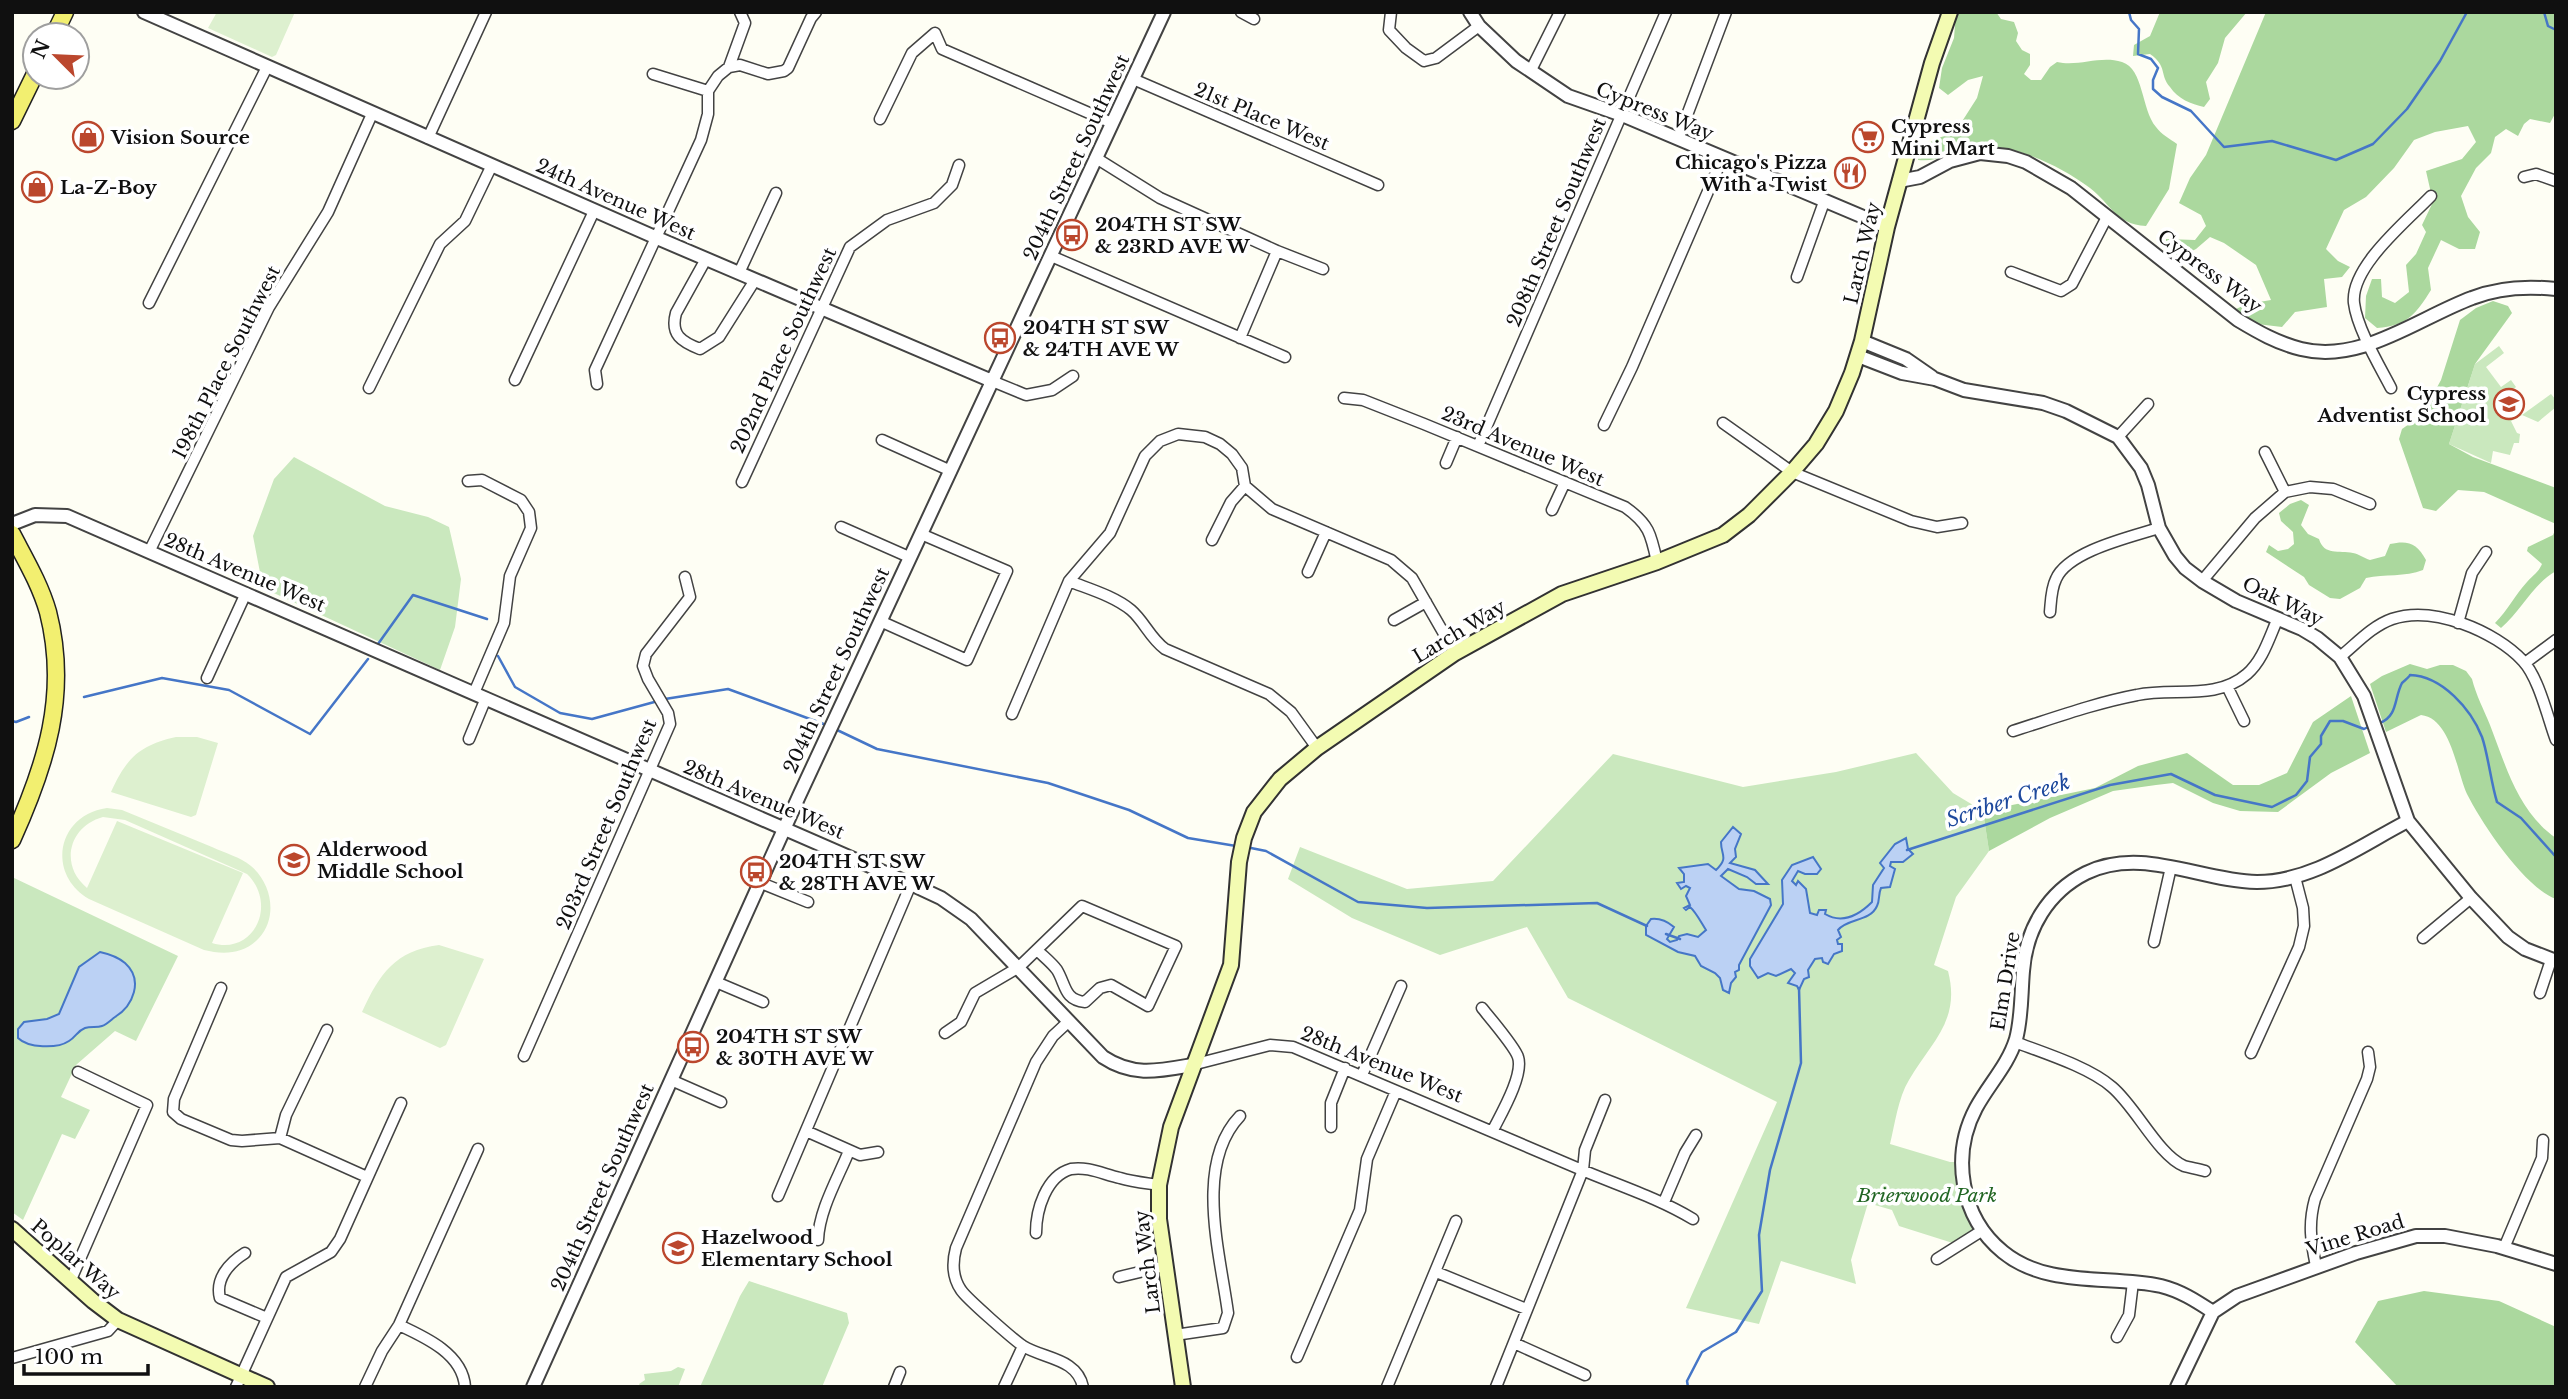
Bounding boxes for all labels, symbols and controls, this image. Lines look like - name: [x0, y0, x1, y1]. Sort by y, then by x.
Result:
- north arrow: [21, 21, 91, 91]
- text: N: [27, 36, 55, 62]
- street label: 204th Street Southwest: [1019, 50, 1135, 264]
- street label: Cypress Way: [1593, 77, 1717, 146]
- street label: 21st Place West: [1191, 78, 1334, 156]
- street label: 208th Street Southwest: [1502, 113, 1611, 330]
- place label: Cypress Mini Mart: [1891, 115, 1995, 160]
- shop icon: Vision Source: [71, 120, 105, 154]
- supermarket icon: Cypress Mini Mart: [1851, 120, 1885, 154]
- place label: Vision Source: [110, 126, 250, 149]
- place label: Chicago's Pizza With a Twist: [1675, 151, 1828, 196]
- street label: 24th Avenue West: [532, 154, 700, 245]
- restaurant icon: Chicago's Pizza With a Twist: [1833, 156, 1867, 190]
- shop icon: La-Z-Boy: [20, 170, 54, 204]
- place label: La-Z-Boy: [60, 176, 157, 199]
- street label: Larch Way: [1840, 200, 1885, 306]
- place label: 204TH ST SW & 23RD AVE W: [1095, 213, 1251, 258]
- bus stop icon: 204TH ST SW & 23RD AVE W: [1055, 218, 1089, 252]
- street label: Cypress Way: [2153, 225, 2267, 318]
- street label: 202nd Place Southwest: [726, 243, 842, 457]
- street label: 198th Place Southwest: [168, 261, 286, 463]
- place label: 204TH ST SW & 24TH AVE W: [1023, 316, 1179, 361]
- bus stop icon: 204TH ST SW & 24TH AVE W: [983, 321, 1017, 355]
- place label: Cypress Adventist School: [2317, 382, 2486, 427]
- school or university icon: Cypress Adventist School: [2492, 387, 2526, 421]
- street label: 23rd Avenue West: [1438, 402, 1608, 491]
- street label: 28th Avenue West: [161, 528, 330, 617]
- street label: 204th Street Southwest: [779, 563, 895, 777]
- street label: Oak Way: [2238, 572, 2327, 631]
- street label: Larch Way: [1409, 595, 1510, 668]
- street label: 203rd Street Southwest: [552, 715, 662, 933]
- street label: 28th Avenue West: [680, 755, 849, 844]
- water label: Scriber Creek: [1943, 769, 2073, 833]
- place label: Alderwood Middle School: [316, 838, 464, 883]
- school or university icon: Alderwood Middle School: [277, 843, 311, 877]
- place label: 204TH ST SW & 28TH AVE W: [779, 850, 935, 895]
- bus stop icon: 204TH ST SW & 28TH AVE W: [739, 855, 773, 889]
- street label: Elm Drive: [1986, 930, 2025, 1032]
- street label: 28th Avenue West: [1297, 1021, 1467, 1108]
- place label: 204TH ST SW & 30TH AVE W: [716, 1025, 874, 1070]
- bus stop icon: 204TH ST SW & 30TH AVE W: [676, 1030, 710, 1064]
- street label: 204th Street Southwest: [546, 1079, 659, 1294]
- park label: Brierwood Park: [1856, 1184, 1997, 1207]
- street label: Larch Way: [1130, 1209, 1165, 1315]
- street label: Vine Road: [2302, 1210, 2407, 1262]
- street label: Poplar Way: [26, 1214, 125, 1304]
- place label: Hazelwood Elementary School: [701, 1226, 893, 1271]
- school or university icon: Hazelwood Elementary School: [661, 1231, 695, 1265]
- scale bar: [24, 1332, 149, 1376]
- text: 100 m: [35, 1344, 103, 1370]

